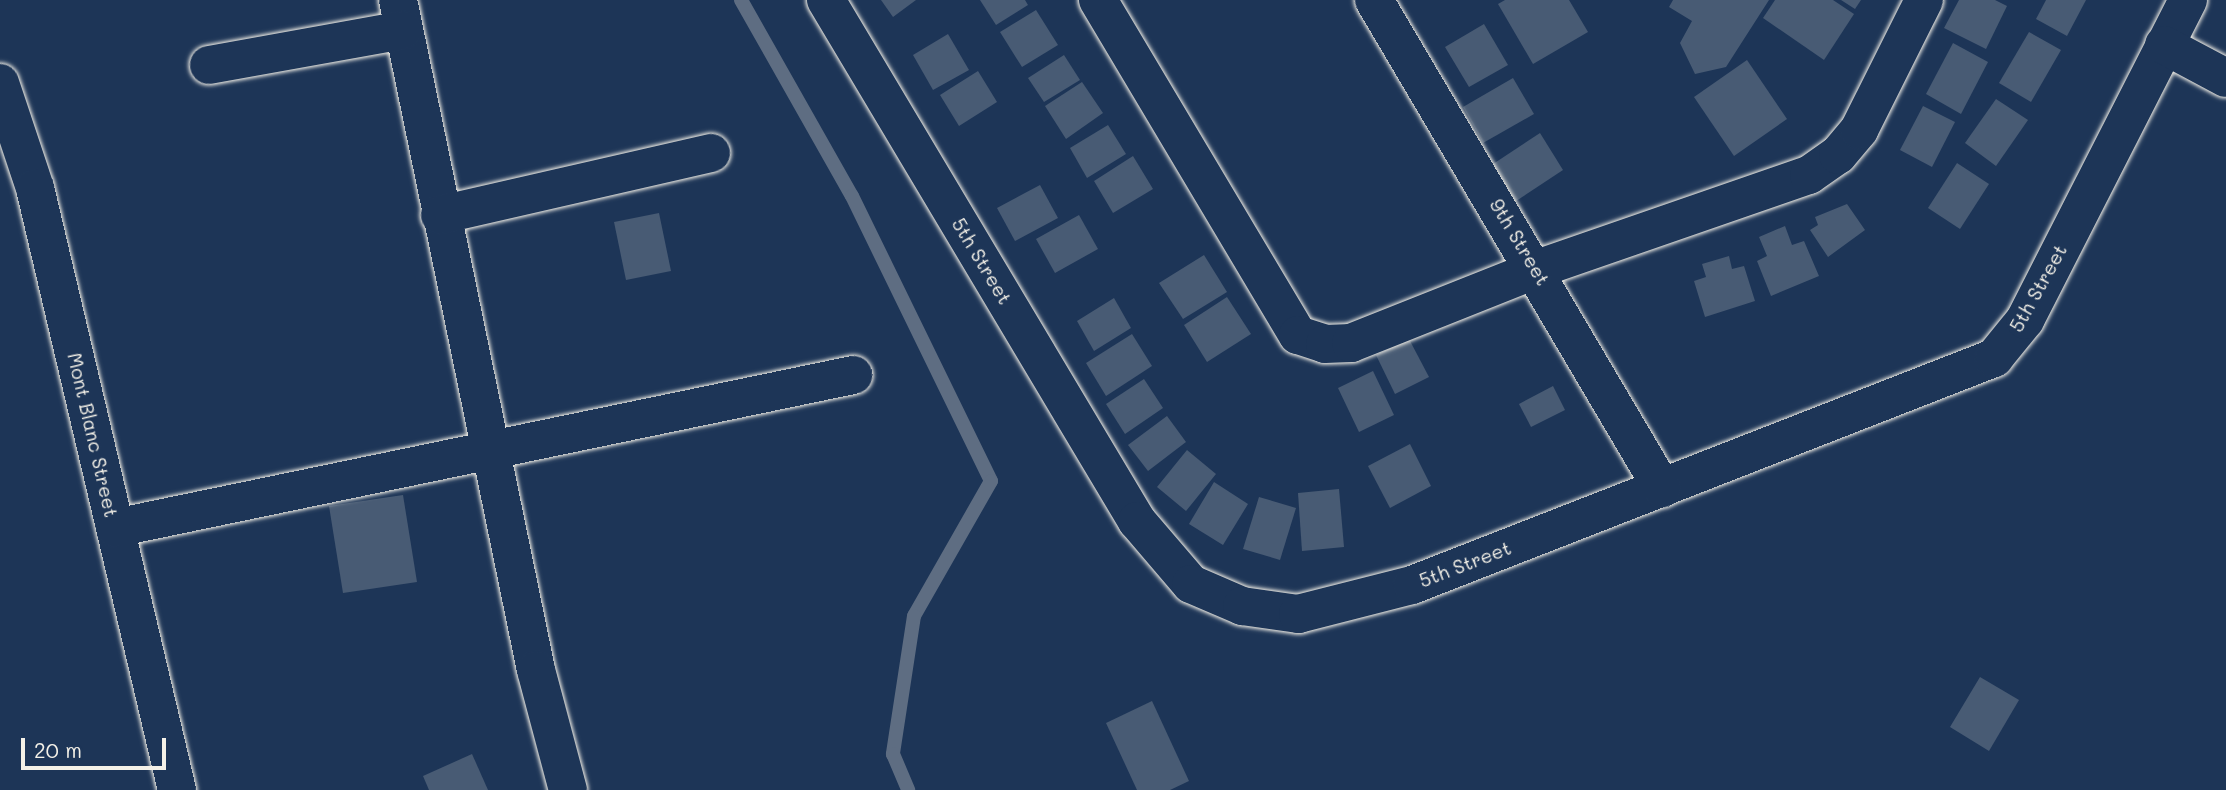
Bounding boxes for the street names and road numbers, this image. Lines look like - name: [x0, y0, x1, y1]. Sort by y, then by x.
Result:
- street label: 9th Street: [1485, 195, 1555, 289]
- street label: 5th Street: [947, 214, 1017, 308]
- street label: 5th Street: [2005, 240, 2071, 336]
- street label: Mont Blanc Street: [63, 351, 123, 519]
- street label: 5th Street: [1416, 536, 1514, 592]

